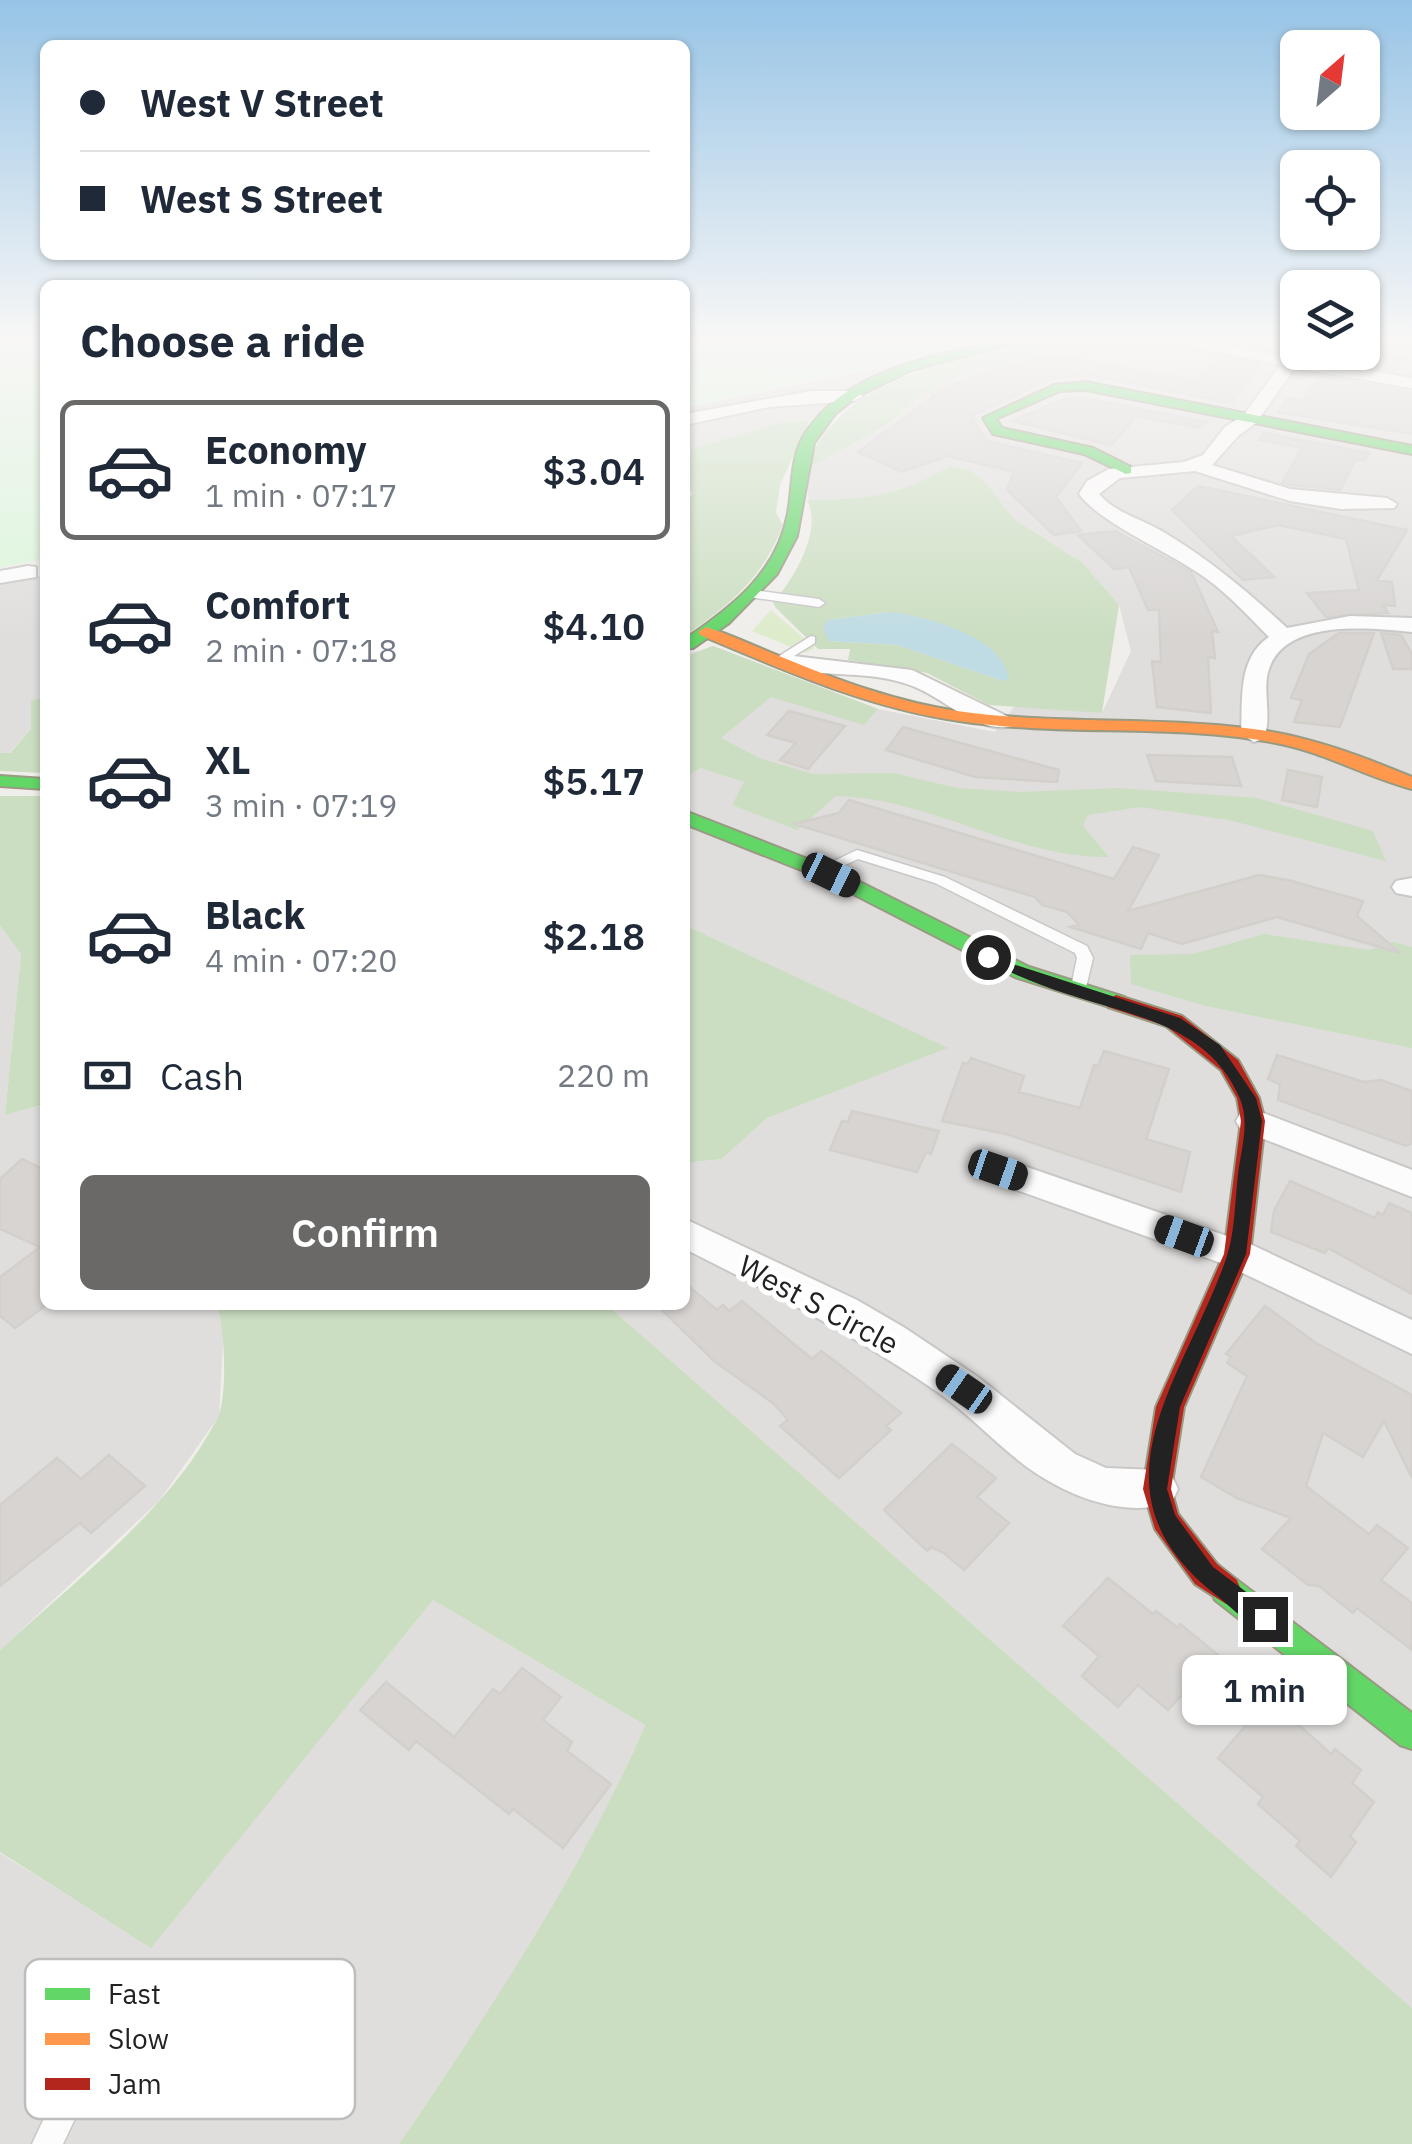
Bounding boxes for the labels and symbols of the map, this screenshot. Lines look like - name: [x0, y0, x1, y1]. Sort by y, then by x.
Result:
- north arrow: [1280, 30, 1380, 130]
- car: [797, 848, 865, 902]
- route start: [966, 935, 1011, 980]
- car: [965, 1146, 1031, 1194]
- car: [1151, 1212, 1217, 1260]
- street label: West S Circle: [732, 1245, 906, 1363]
- car: [931, 1360, 997, 1418]
- route end: [1243, 1597, 1288, 1642]
- callout: 1 min: [1182, 1654, 1348, 1724]
- legend: [25, 1959, 355, 2119]
- text: Fast: [108, 1975, 161, 2012]
- text: Slow: [108, 2020, 169, 2057]
- text: Jam: [108, 2065, 162, 2102]

